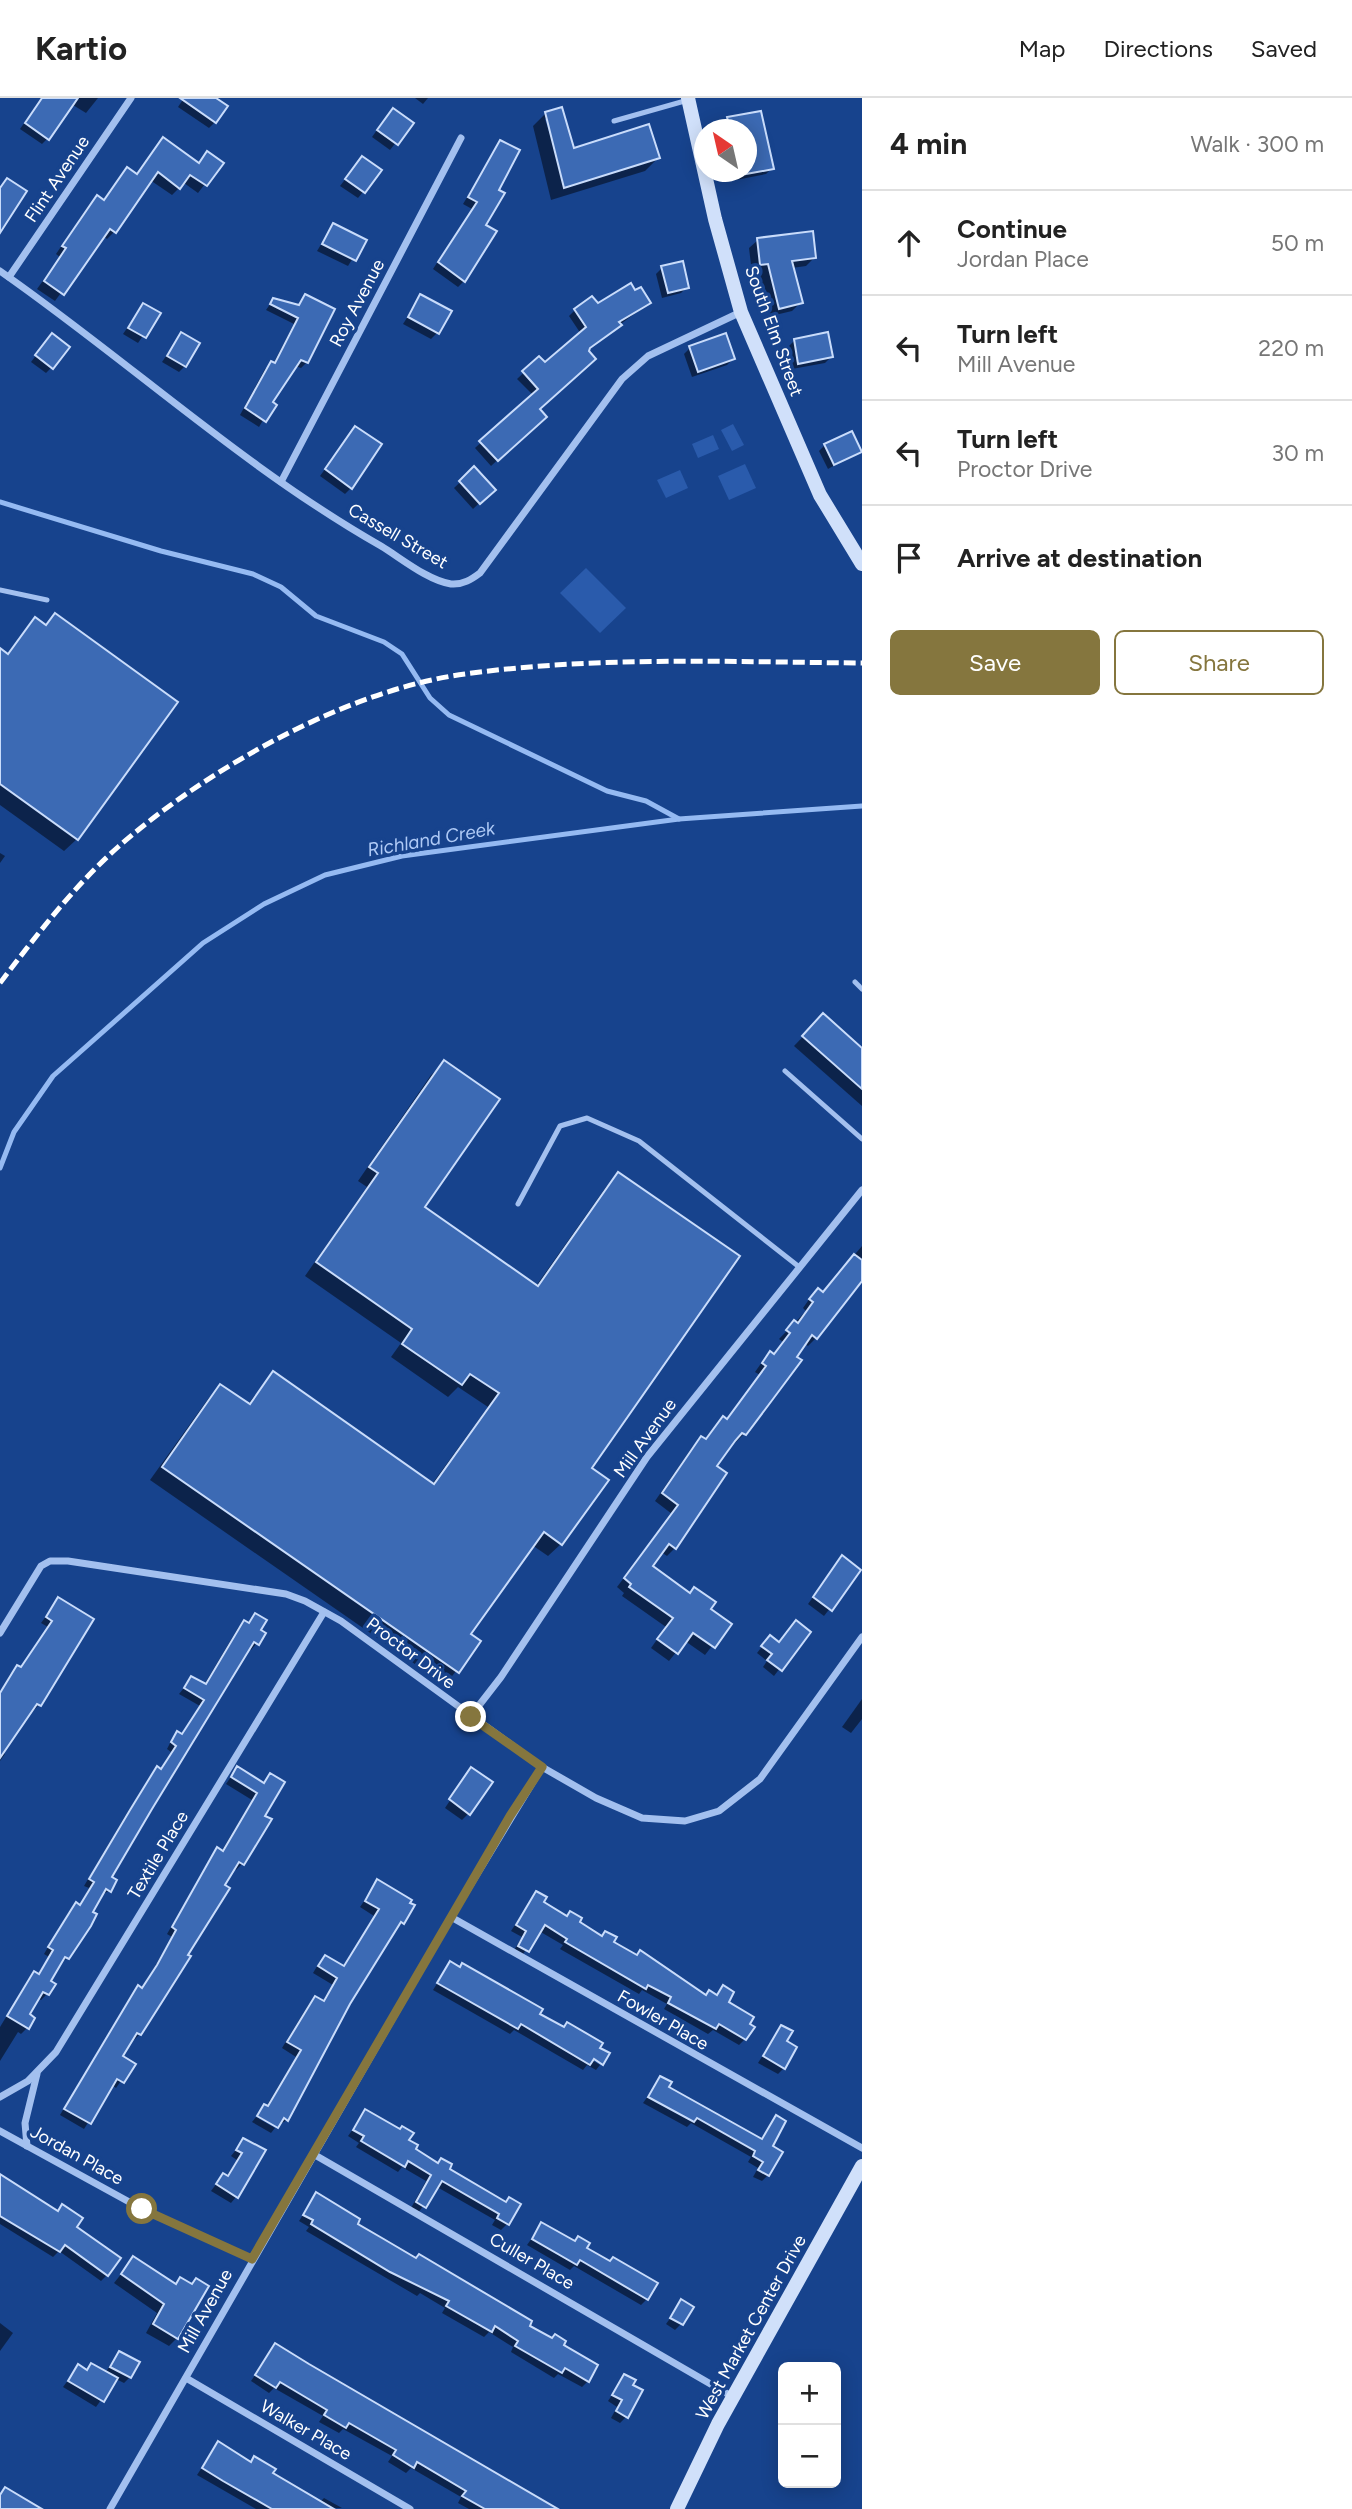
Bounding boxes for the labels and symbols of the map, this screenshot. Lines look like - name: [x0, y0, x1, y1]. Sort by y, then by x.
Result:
- north arrow: [694, 119, 757, 182]
- street label: Flint Avenue: [20, 131, 94, 227]
- street label: Roy Avenue: [325, 255, 389, 351]
- street label: South Elm Street: [740, 263, 808, 400]
- street label: Cassell Street: [344, 499, 452, 574]
- water label: Richland Creek: [365, 816, 497, 862]
- street label: Mill Avenue: [609, 1394, 681, 1482]
- street label: Proctor Drive: [362, 1612, 460, 1694]
- route end: [455, 1701, 486, 1732]
- street label: Textile Place: [123, 1807, 193, 1903]
- street label: Fowler Place: [614, 1985, 713, 2055]
- street label: Jordan Place: [27, 2120, 128, 2190]
- route start: [126, 2193, 157, 2224]
- street label: Culler Place: [486, 2228, 579, 2294]
- street label: West Market Center Drive: [691, 2231, 811, 2423]
- street label: Mill Avenue: [173, 2265, 237, 2357]
- street label: Walker Place: [256, 2395, 356, 2465]

